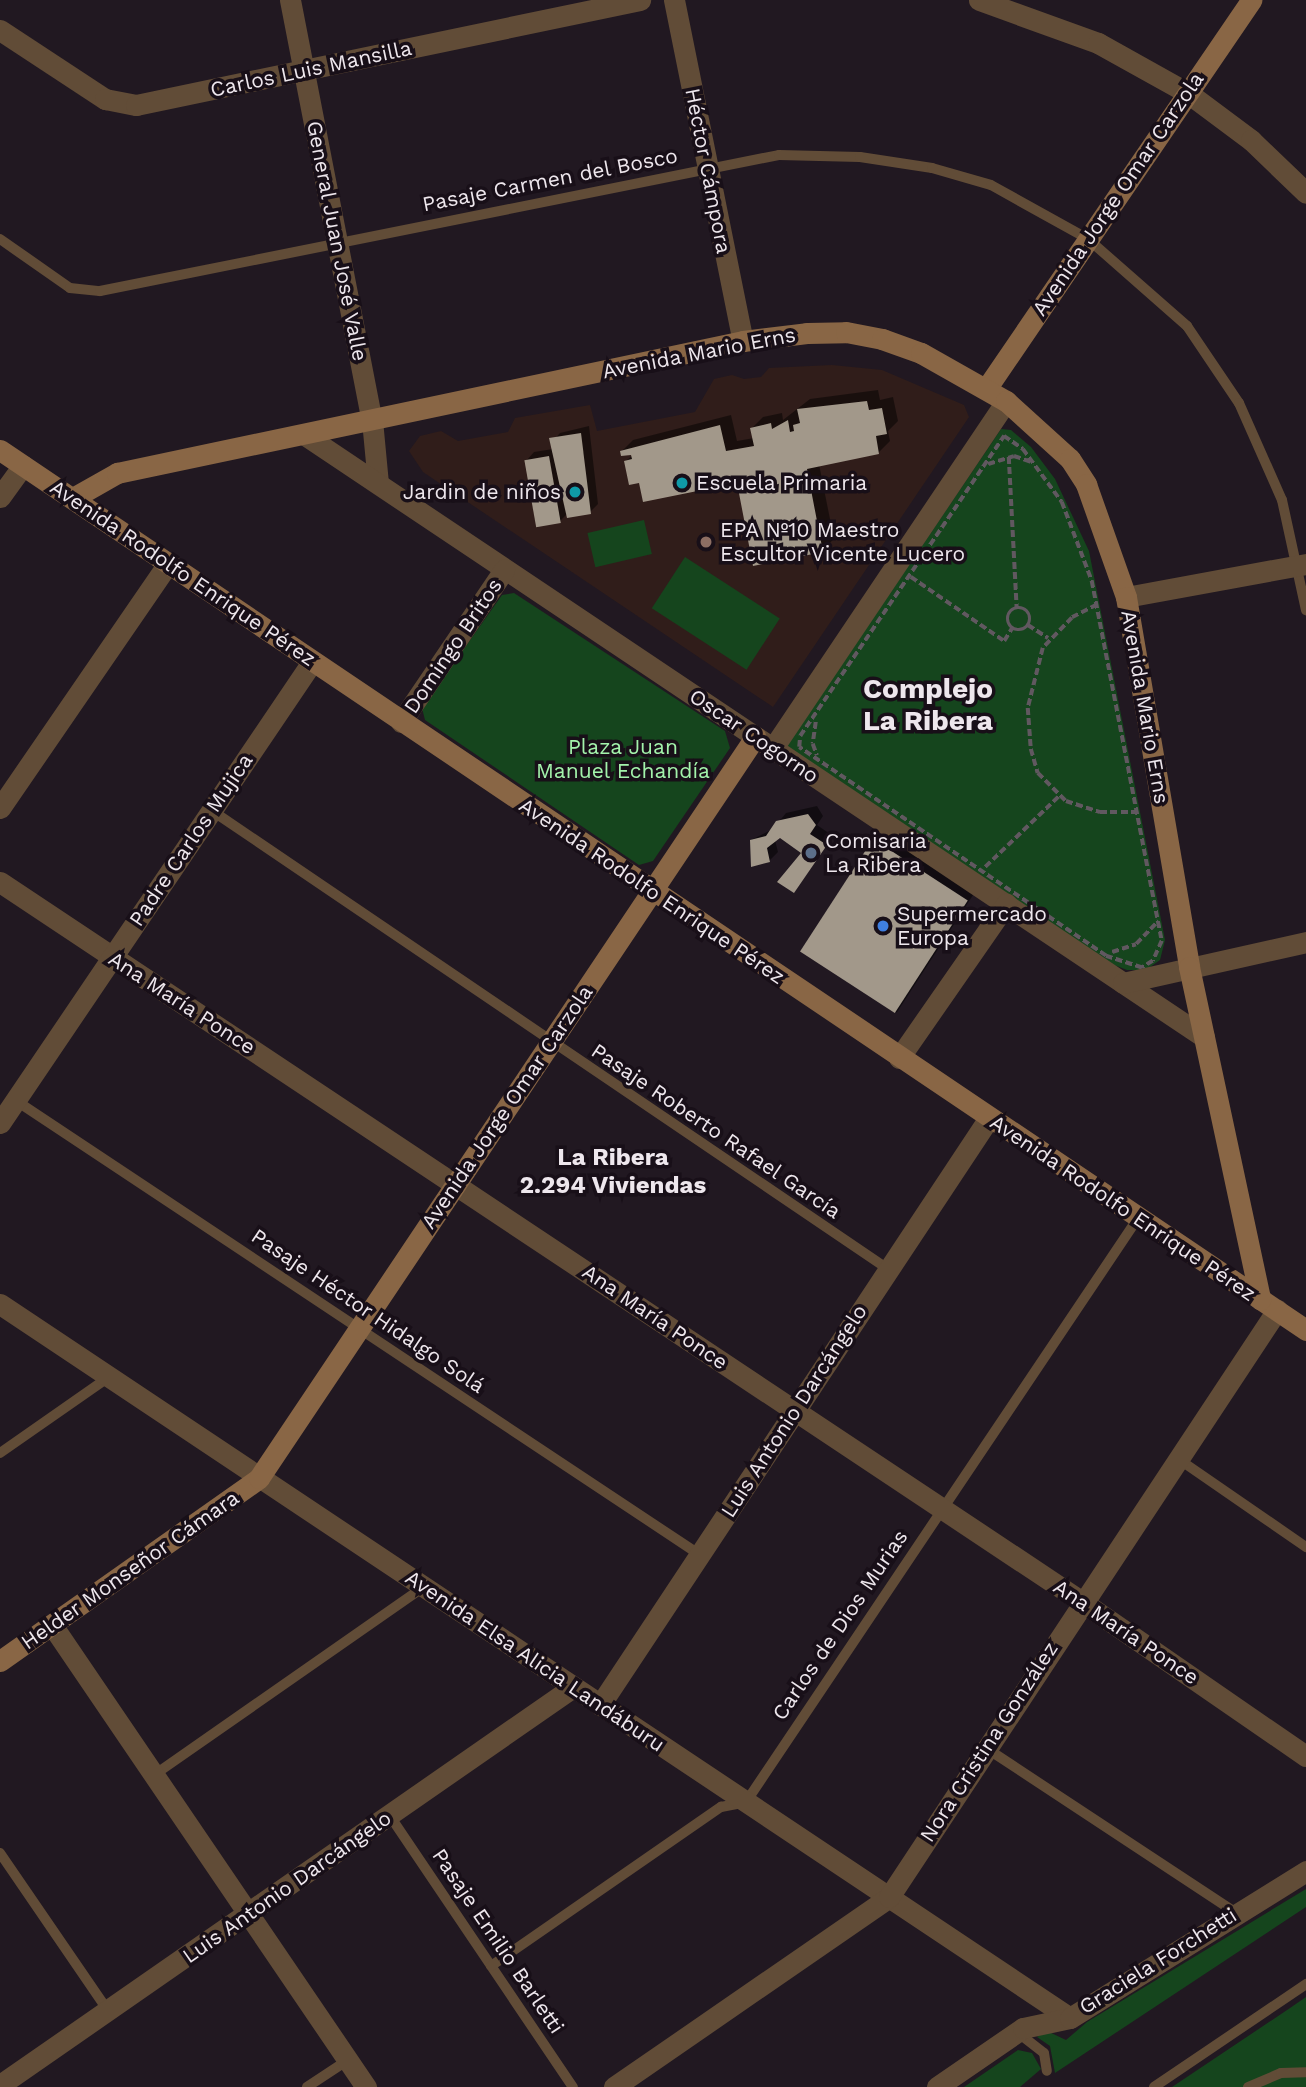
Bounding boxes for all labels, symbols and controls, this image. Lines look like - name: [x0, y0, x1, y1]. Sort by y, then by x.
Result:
- street label: Carlos Luis Mansilla: [208, 35, 414, 103]
- street label: Avenida Jorge Omar Carzola: [1027, 67, 1209, 321]
- street label: Héctor Cámpora: [680, 86, 736, 256]
- street label: General Juan José Valle: [301, 117, 373, 365]
- street label: Pasaje Carmen del Bosco: [420, 143, 680, 217]
- street label: Avenida Mario Erns: [600, 322, 798, 384]
- place label: Escuela Primaria: [696, 470, 868, 496]
- street label: Avenida Rodolfo Enrique Pérez: [45, 474, 321, 672]
- marker: Escuela Primaria: [674, 475, 690, 491]
- place label: Jardin de niños: [403, 479, 561, 505]
- marker: Jardin de niños: [567, 484, 583, 500]
- place label: EPA Nº10 Maestro Escultor Vicente Lucero: [720, 517, 966, 567]
- marker: EPA Nº10 Maestro Escultor Vicente Lucero: [698, 534, 714, 550]
- street label: Domingo Britos: [398, 574, 508, 718]
- street label: Avenida Mario Erns: [1116, 608, 1174, 806]
- district label: Complejo La Ribera: [863, 672, 993, 738]
- street label: Oscar Cogorno: [684, 683, 824, 789]
- park label: Plaza Juan Manuel Echandía: [536, 734, 710, 784]
- street label: Padre Carlos Mujica: [124, 749, 258, 931]
- street label: Avenida Rodolfo Enrique Pérez: [514, 792, 790, 990]
- place label: Comisaria La Ribera: [825, 828, 927, 878]
- marker: Comisaria La Ribera: [803, 845, 819, 861]
- place label: Supermercado Europa: [897, 901, 1047, 951]
- marker: Supermercado Europa: [875, 918, 891, 934]
- street label: Ana María Ponce: [103, 946, 261, 1060]
- street label: Avenida Jorge Omar Carzola: [416, 980, 598, 1234]
- street label: Pasaje Roberto Rafael García: [586, 1038, 846, 1224]
- street label: Avenida Rodolfo Enrique Pérez: [985, 1109, 1261, 1307]
- district label: La Ribera 2.294 Viviendas: [519, 1144, 707, 1200]
- street label: Pasaje Héctor Hidalgo Solá: [246, 1223, 490, 1399]
- street label: Ana María Ponce: [577, 1259, 733, 1375]
- street label: Luis Antonio Darcángelo: [715, 1299, 873, 1523]
- street label: Helder Monseñor Cámara: [16, 1485, 244, 1655]
- street label: Carlos de Dios Murias: [767, 1525, 913, 1725]
- street label: Avenida Elsa Alicia Landáburu: [400, 1564, 670, 1758]
- street label: Ana María Ponce: [1048, 1574, 1204, 1690]
- street label: Nora Cristina González: [914, 1637, 1064, 1847]
- street label: Luis Antonio Darcángelo: [177, 1805, 397, 1969]
- street label: Pasaje Emilio Barletti: [427, 1844, 569, 2038]
- street label: Graciela Forchetti: [1074, 1902, 1242, 2020]

